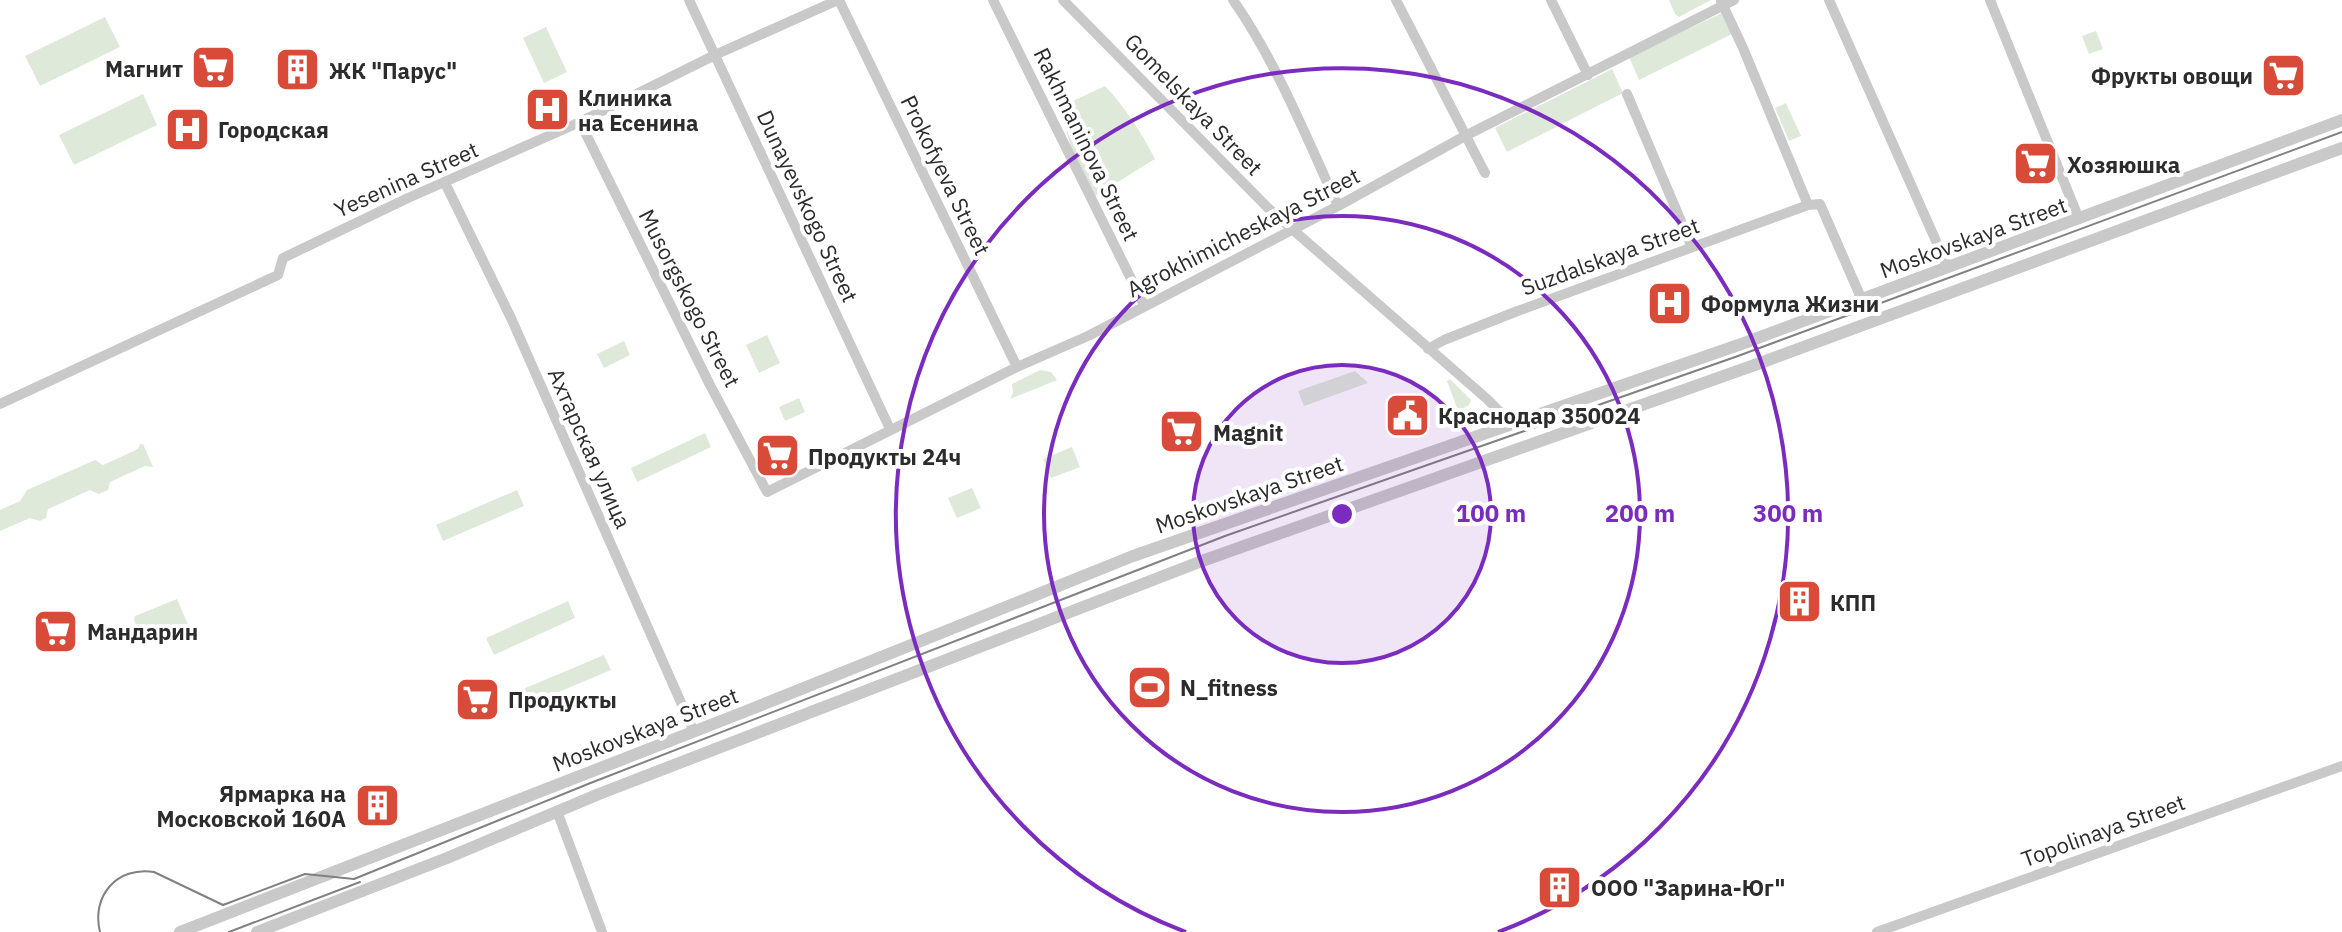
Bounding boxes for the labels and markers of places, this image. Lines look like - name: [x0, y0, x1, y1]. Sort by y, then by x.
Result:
- supermarket icon: Магнит: [190, 44, 238, 92]
- building icon: ЖК "Парус": [274, 46, 322, 94]
- supermarket icon: Фрукты овощи: [2260, 51, 2308, 99]
- place label: Магнит: [105, 54, 183, 83]
- place label: ЖК "Парус": [329, 56, 457, 85]
- place label: Фрукты овощи: [2091, 61, 2253, 90]
- place label: Клиника на Есенина: [578, 83, 698, 137]
- hospital icon: Клиника на Есенина: [523, 86, 571, 134]
- hospital icon: Городская: [163, 105, 211, 153]
- place label: Городская: [218, 115, 329, 144]
- supermarket icon: Хозяюшка: [2012, 140, 2060, 188]
- place label: Хозяюшка: [2067, 150, 2180, 179]
- hospital icon: Формула Жизни: [1646, 279, 1694, 327]
- place label: Формула Жизни: [1701, 289, 1879, 318]
- public building icon: Краснодар 350024: [1383, 391, 1431, 439]
- place label: Краснодар 350024: [1438, 401, 1641, 430]
- supermarket icon: Magnit: [1158, 408, 1206, 456]
- place label: Magnit: [1213, 418, 1284, 447]
- supermarket icon: Продукты 24ч: [753, 432, 801, 480]
- place label: Продукты 24ч: [808, 442, 961, 471]
- centre of rings: [1328, 500, 1356, 528]
- building icon: КПП: [1775, 578, 1823, 626]
- place label: КПП: [1830, 588, 1876, 617]
- supermarket icon: Мандарин: [32, 607, 80, 655]
- place label: Мандарин: [87, 617, 198, 646]
- sports icon: N_fitness: [1125, 663, 1173, 711]
- place label: N_fitness: [1180, 673, 1278, 702]
- supermarket icon: Продукты: [453, 675, 501, 723]
- place label: Продукты: [508, 685, 617, 714]
- place label: Ярмарка на Московской 160А: [157, 779, 346, 833]
- building icon: Ярмарка на Московской 160А: [353, 782, 401, 830]
- building icon: ООО "Зарина-Юг": [1536, 863, 1584, 911]
- place label: ООО "Зарина-Юг": [1591, 873, 1785, 902]

